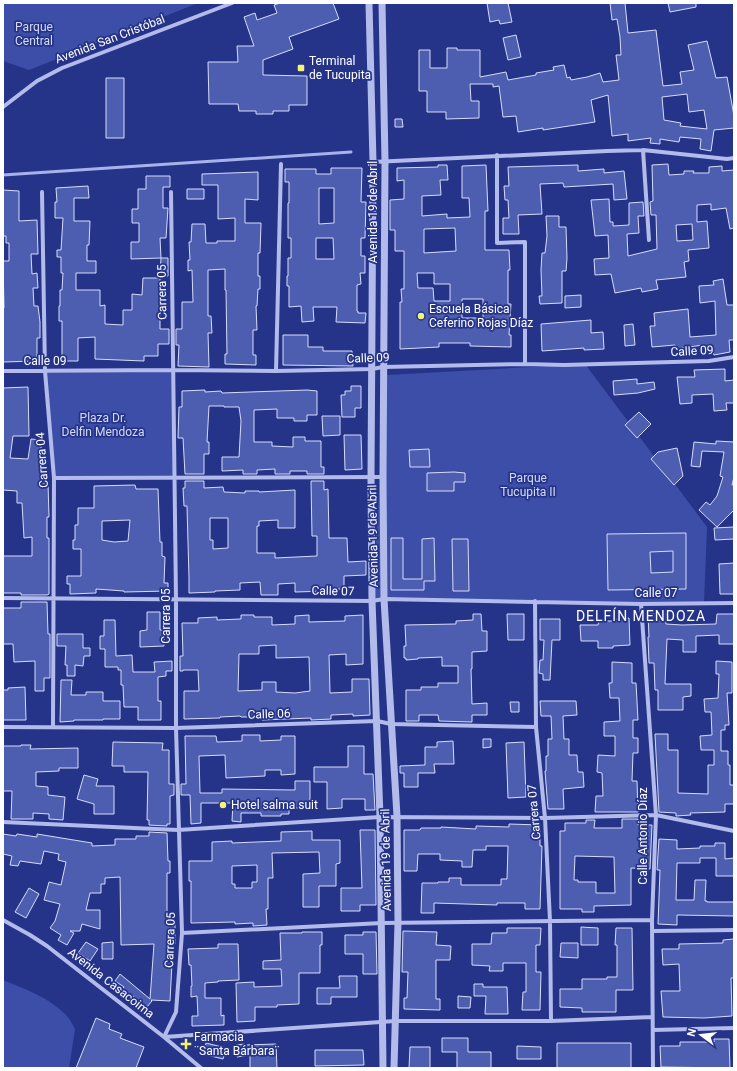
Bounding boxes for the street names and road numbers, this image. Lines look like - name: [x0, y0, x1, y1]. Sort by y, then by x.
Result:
- street label: Avenida San Cristóbal: [53, 12, 167, 66]
- street label: Avenida 19 de Abril: [366, 161, 380, 263]
- street label: Carrera 05: [155, 264, 169, 320]
- street label: Calle 09: [670, 343, 714, 359]
- street label: Calle 09: [346, 350, 390, 366]
- street label: Calle 09: [23, 354, 67, 368]
- street label: Carrera 04: [33, 432, 51, 488]
- street label: Avenida 19 de Abril: [365, 485, 381, 587]
- street label: Calle 07: [311, 584, 355, 598]
- street label: Calle 07: [634, 586, 678, 600]
- street label: Carrera 05: [159, 588, 173, 644]
- street label: Calle 06: [247, 706, 291, 722]
- street label: Carrera 07: [525, 783, 543, 840]
- street label: Calle Antonio Díaz: [636, 787, 650, 885]
- street label: Avenida 19 de Abril: [378, 809, 394, 911]
- street label: Carrera 05: [162, 912, 178, 968]
- street label: Avenida Casacoima: [65, 945, 157, 1021]

